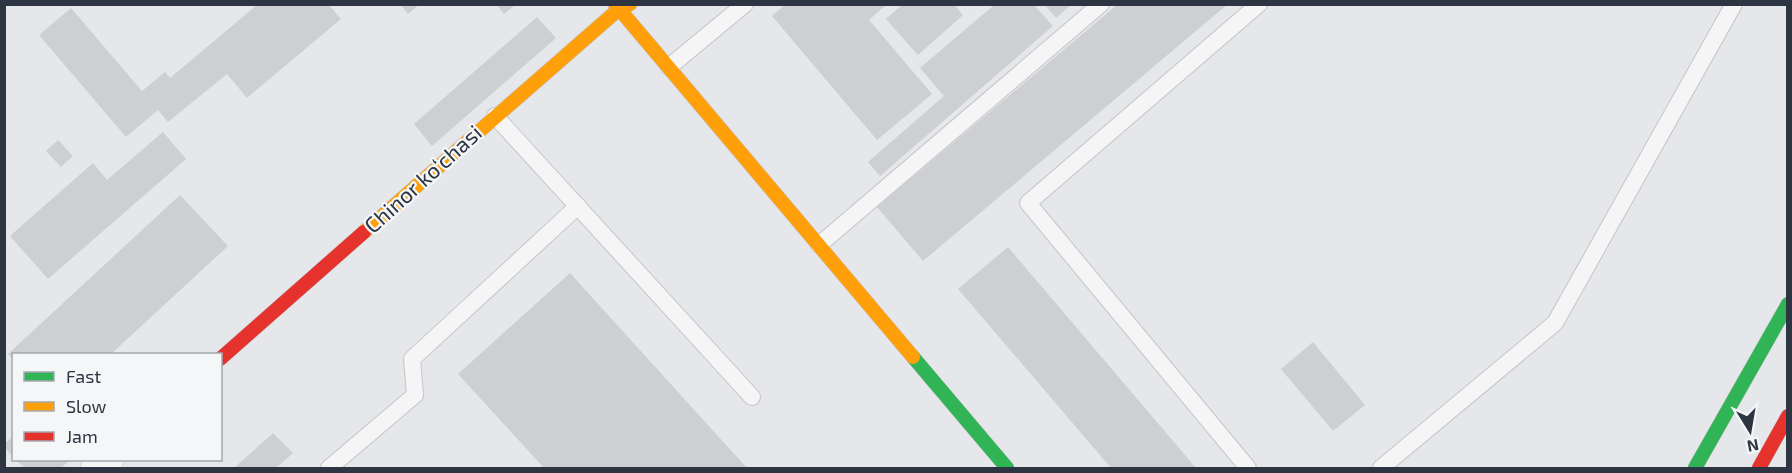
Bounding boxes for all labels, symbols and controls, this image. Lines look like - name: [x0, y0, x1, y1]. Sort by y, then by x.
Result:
- street label: Chinor ko‘chasi: [358, 119, 486, 238]
- legend: [12, 353, 222, 461]
- text: Fast: [66, 365, 101, 387]
- text: Slow: [66, 395, 107, 417]
- north arrow: [1720, 401, 1780, 461]
- text: Jam: [66, 425, 98, 447]
- text: N: [1745, 436, 1760, 457]

